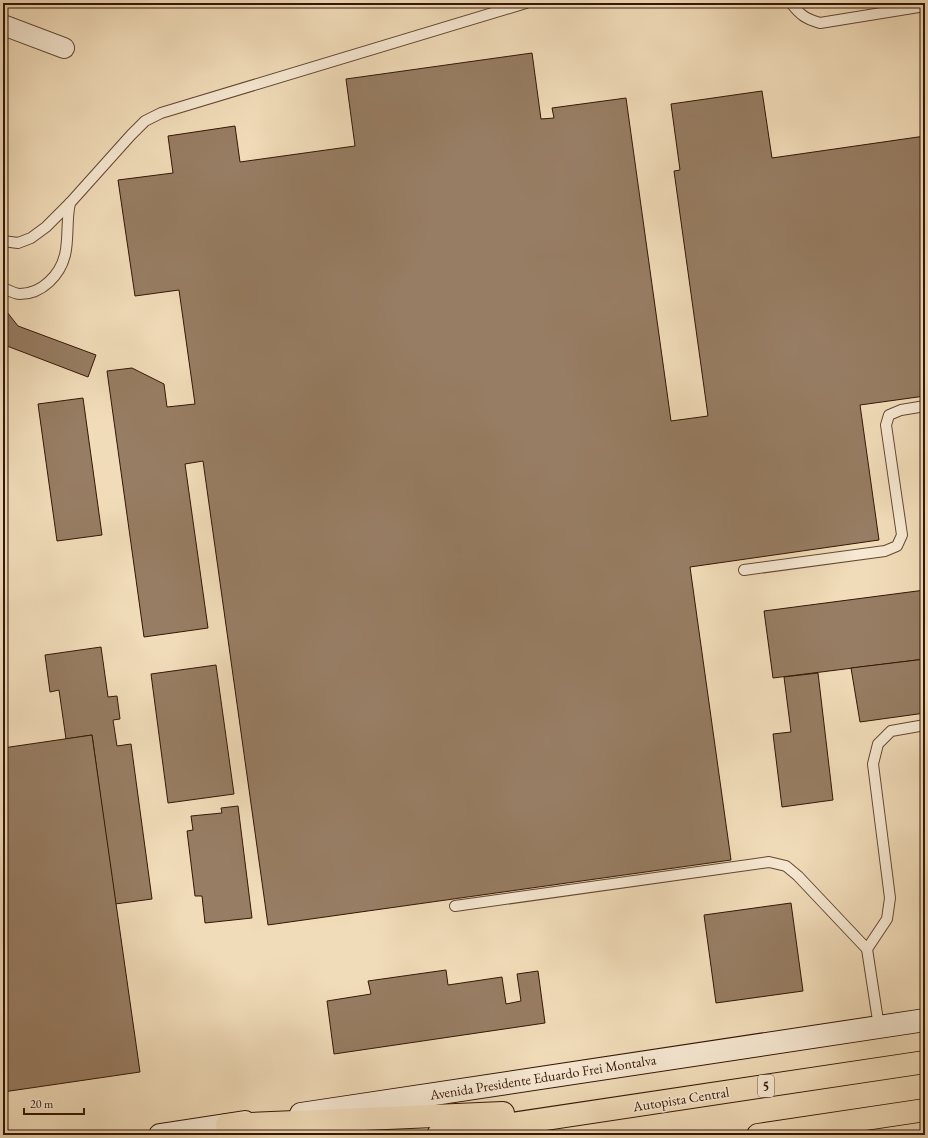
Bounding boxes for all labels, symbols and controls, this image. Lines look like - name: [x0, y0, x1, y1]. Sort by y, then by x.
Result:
- street label: Avenida Presidente Eduardo Frei Montalva: [428, 1050, 658, 1104]
- road number: 5: [758, 1075, 774, 1097]
- street label: Autopista Central: [631, 1082, 731, 1116]
- scale bar: [24, 1090, 84, 1116]
- text: 20 m: [30, 1096, 54, 1112]

